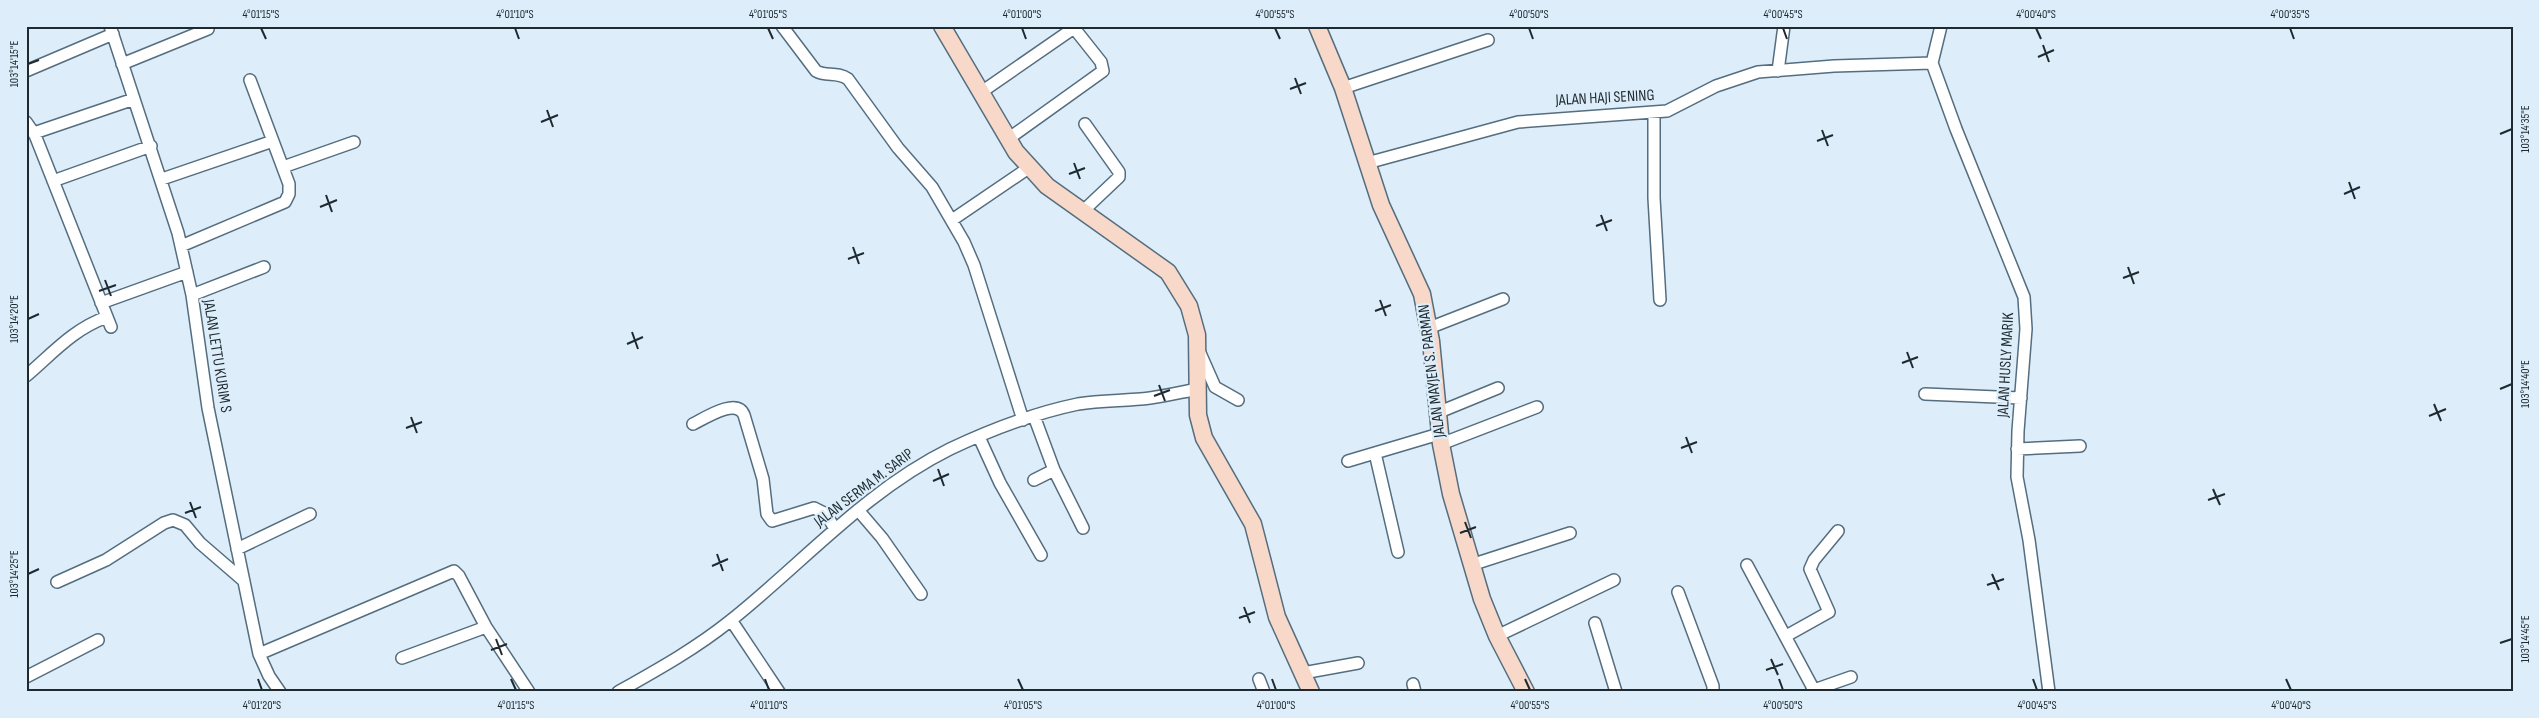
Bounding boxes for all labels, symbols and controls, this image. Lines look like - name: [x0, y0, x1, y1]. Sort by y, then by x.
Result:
- text: 4°01'15"S: [243, 7, 279, 22]
- text: 4°01'10"S: [496, 7, 534, 22]
- text: 4°01'05"S: [749, 7, 787, 22]
- text: 4°01'00"S: [1003, 7, 1041, 22]
- text: 4°00'55"S: [1255, 7, 1295, 22]
- text: 4°00'50"S: [1509, 7, 1549, 22]
- text: 4°00'45"S: [1763, 7, 1803, 22]
- text: 4°00'40"S: [2016, 7, 2056, 22]
- text: 4°00'35"S: [2270, 7, 2310, 22]
- text: 103°14'15"E: [7, 41, 22, 87]
- street label: JALAN HAJI SENING: [1554, 86, 1655, 110]
- text: 103°14'35"E: [2518, 105, 2533, 153]
- text: 103°14'20"E: [7, 295, 22, 343]
- street label: JALAN LETTU KURIM S: [199, 297, 235, 414]
- street label: JALAN MAYJEN S. PARMAN: [1414, 303, 1450, 440]
- street label: JALAN HUSLY MARIK: [1994, 311, 2018, 419]
- text: 103°14'40"E: [2518, 360, 2533, 408]
- street label: JALAN SERMA M. SARIP: [810, 444, 918, 532]
- text: 103°14'25"E: [7, 550, 22, 598]
- text: 103°14'45"E: [2518, 615, 2533, 663]
- text: 4°01'20"S: [243, 698, 281, 713]
- text: 4°01'15"S: [498, 698, 534, 713]
- text: 4°01'10"S: [750, 698, 788, 713]
- text: 4°01'05"S: [1004, 698, 1042, 713]
- text: 4°01'00"S: [1257, 698, 1295, 713]
- text: 4°00'55"S: [1510, 698, 1550, 713]
- text: 4°00'50"S: [1763, 698, 1803, 713]
- text: 4°00'45"S: [2017, 698, 2057, 713]
- text: 4°00'40"S: [2271, 698, 2311, 713]

